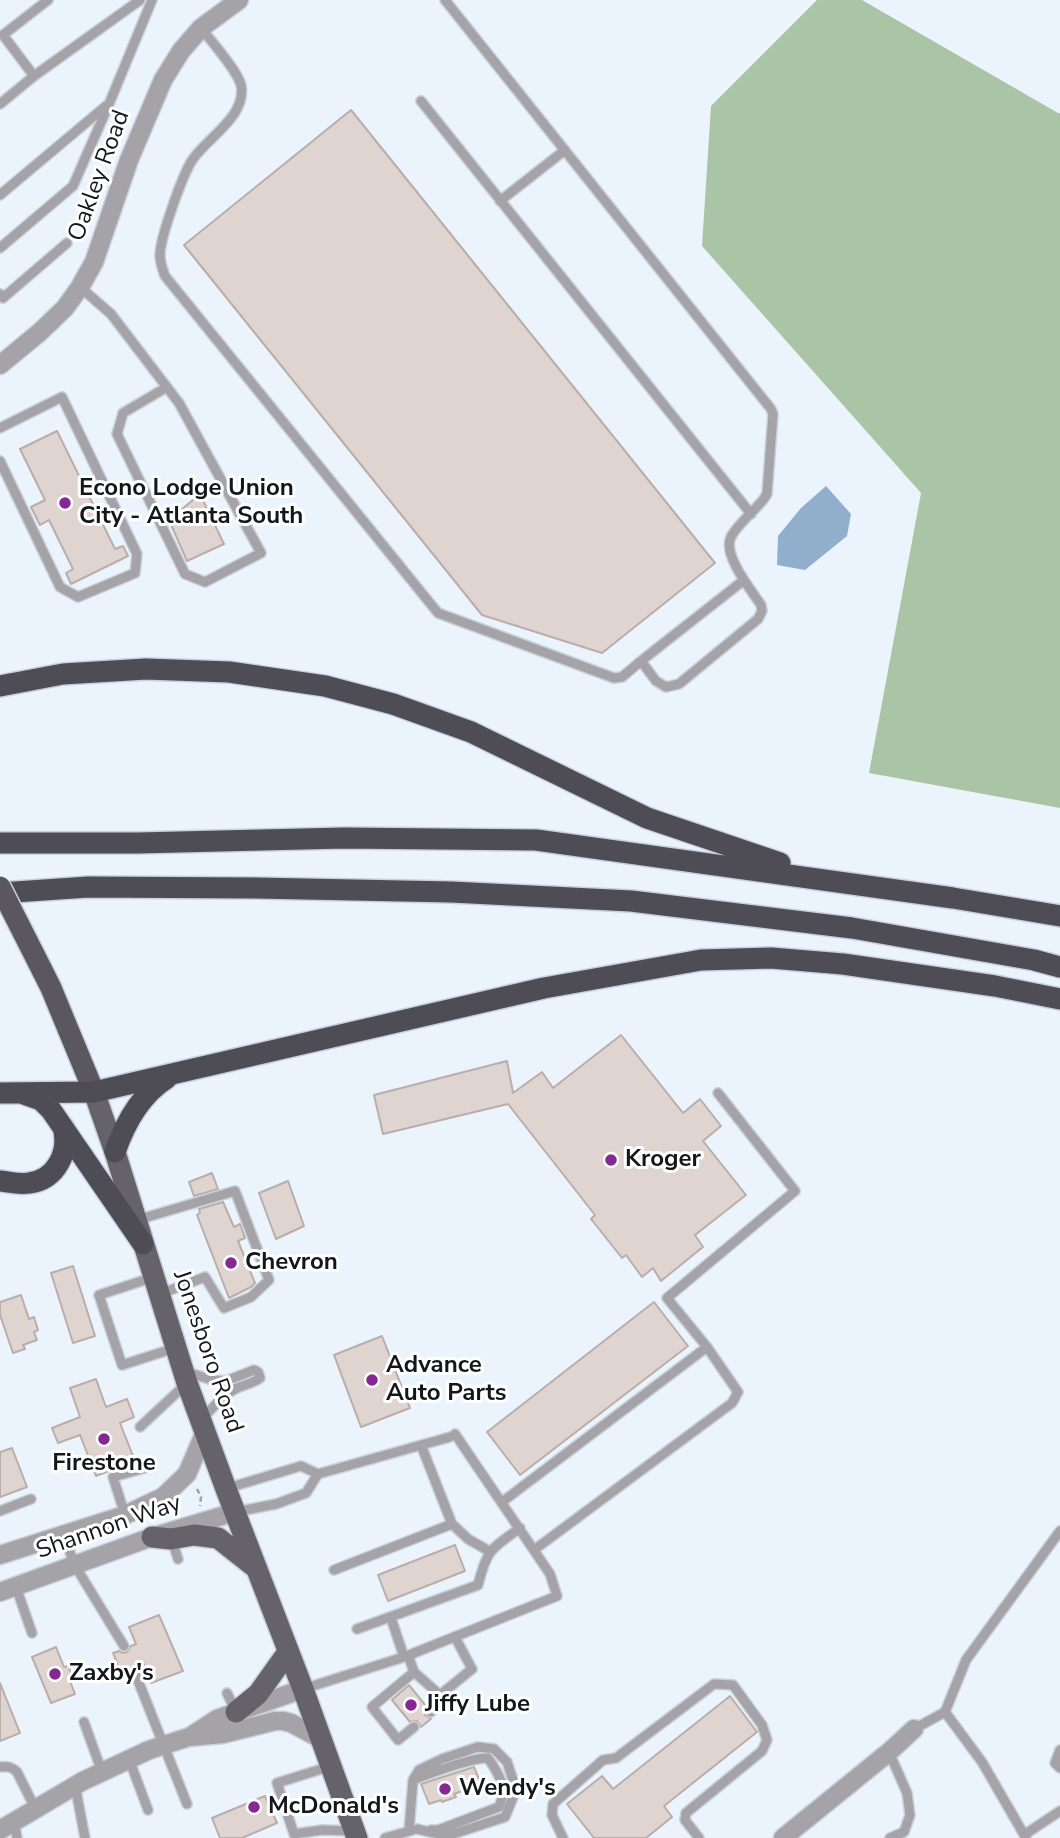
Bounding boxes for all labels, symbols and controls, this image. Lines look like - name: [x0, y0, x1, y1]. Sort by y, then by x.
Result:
- street label: Oakley Road: [63, 107, 137, 245]
- place label: Econo Lodge Union City - Atlanta South: [79, 475, 303, 531]
- marker: Econo Lodge Union City - Atlanta South: [57, 495, 73, 511]
- place label: Kroger: [625, 1146, 701, 1174]
- marker: Kroger: [603, 1152, 619, 1168]
- place label: Chevron: [245, 1249, 338, 1277]
- marker: Chevron: [223, 1255, 239, 1271]
- street label: Jonesboro Road: [166, 1267, 248, 1437]
- place label: Advance Auto Parts: [386, 1352, 506, 1408]
- marker: Advance Auto Parts: [364, 1372, 380, 1388]
- marker: Firestone: [96, 1431, 112, 1447]
- place label: Firestone: [52, 1450, 156, 1478]
- street label: Shannon Way: [33, 1490, 185, 1566]
- place label: Zaxby's: [69, 1660, 154, 1688]
- marker: Zaxby's: [47, 1666, 63, 1682]
- place label: Jiffy Lube: [425, 1691, 530, 1719]
- marker: Jiffy Lube: [403, 1697, 419, 1713]
- place label: Wendy's: [459, 1775, 556, 1803]
- marker: Wendy's: [437, 1781, 453, 1797]
- place label: McDonald's: [268, 1793, 399, 1821]
- marker: McDonald's: [246, 1799, 262, 1815]

